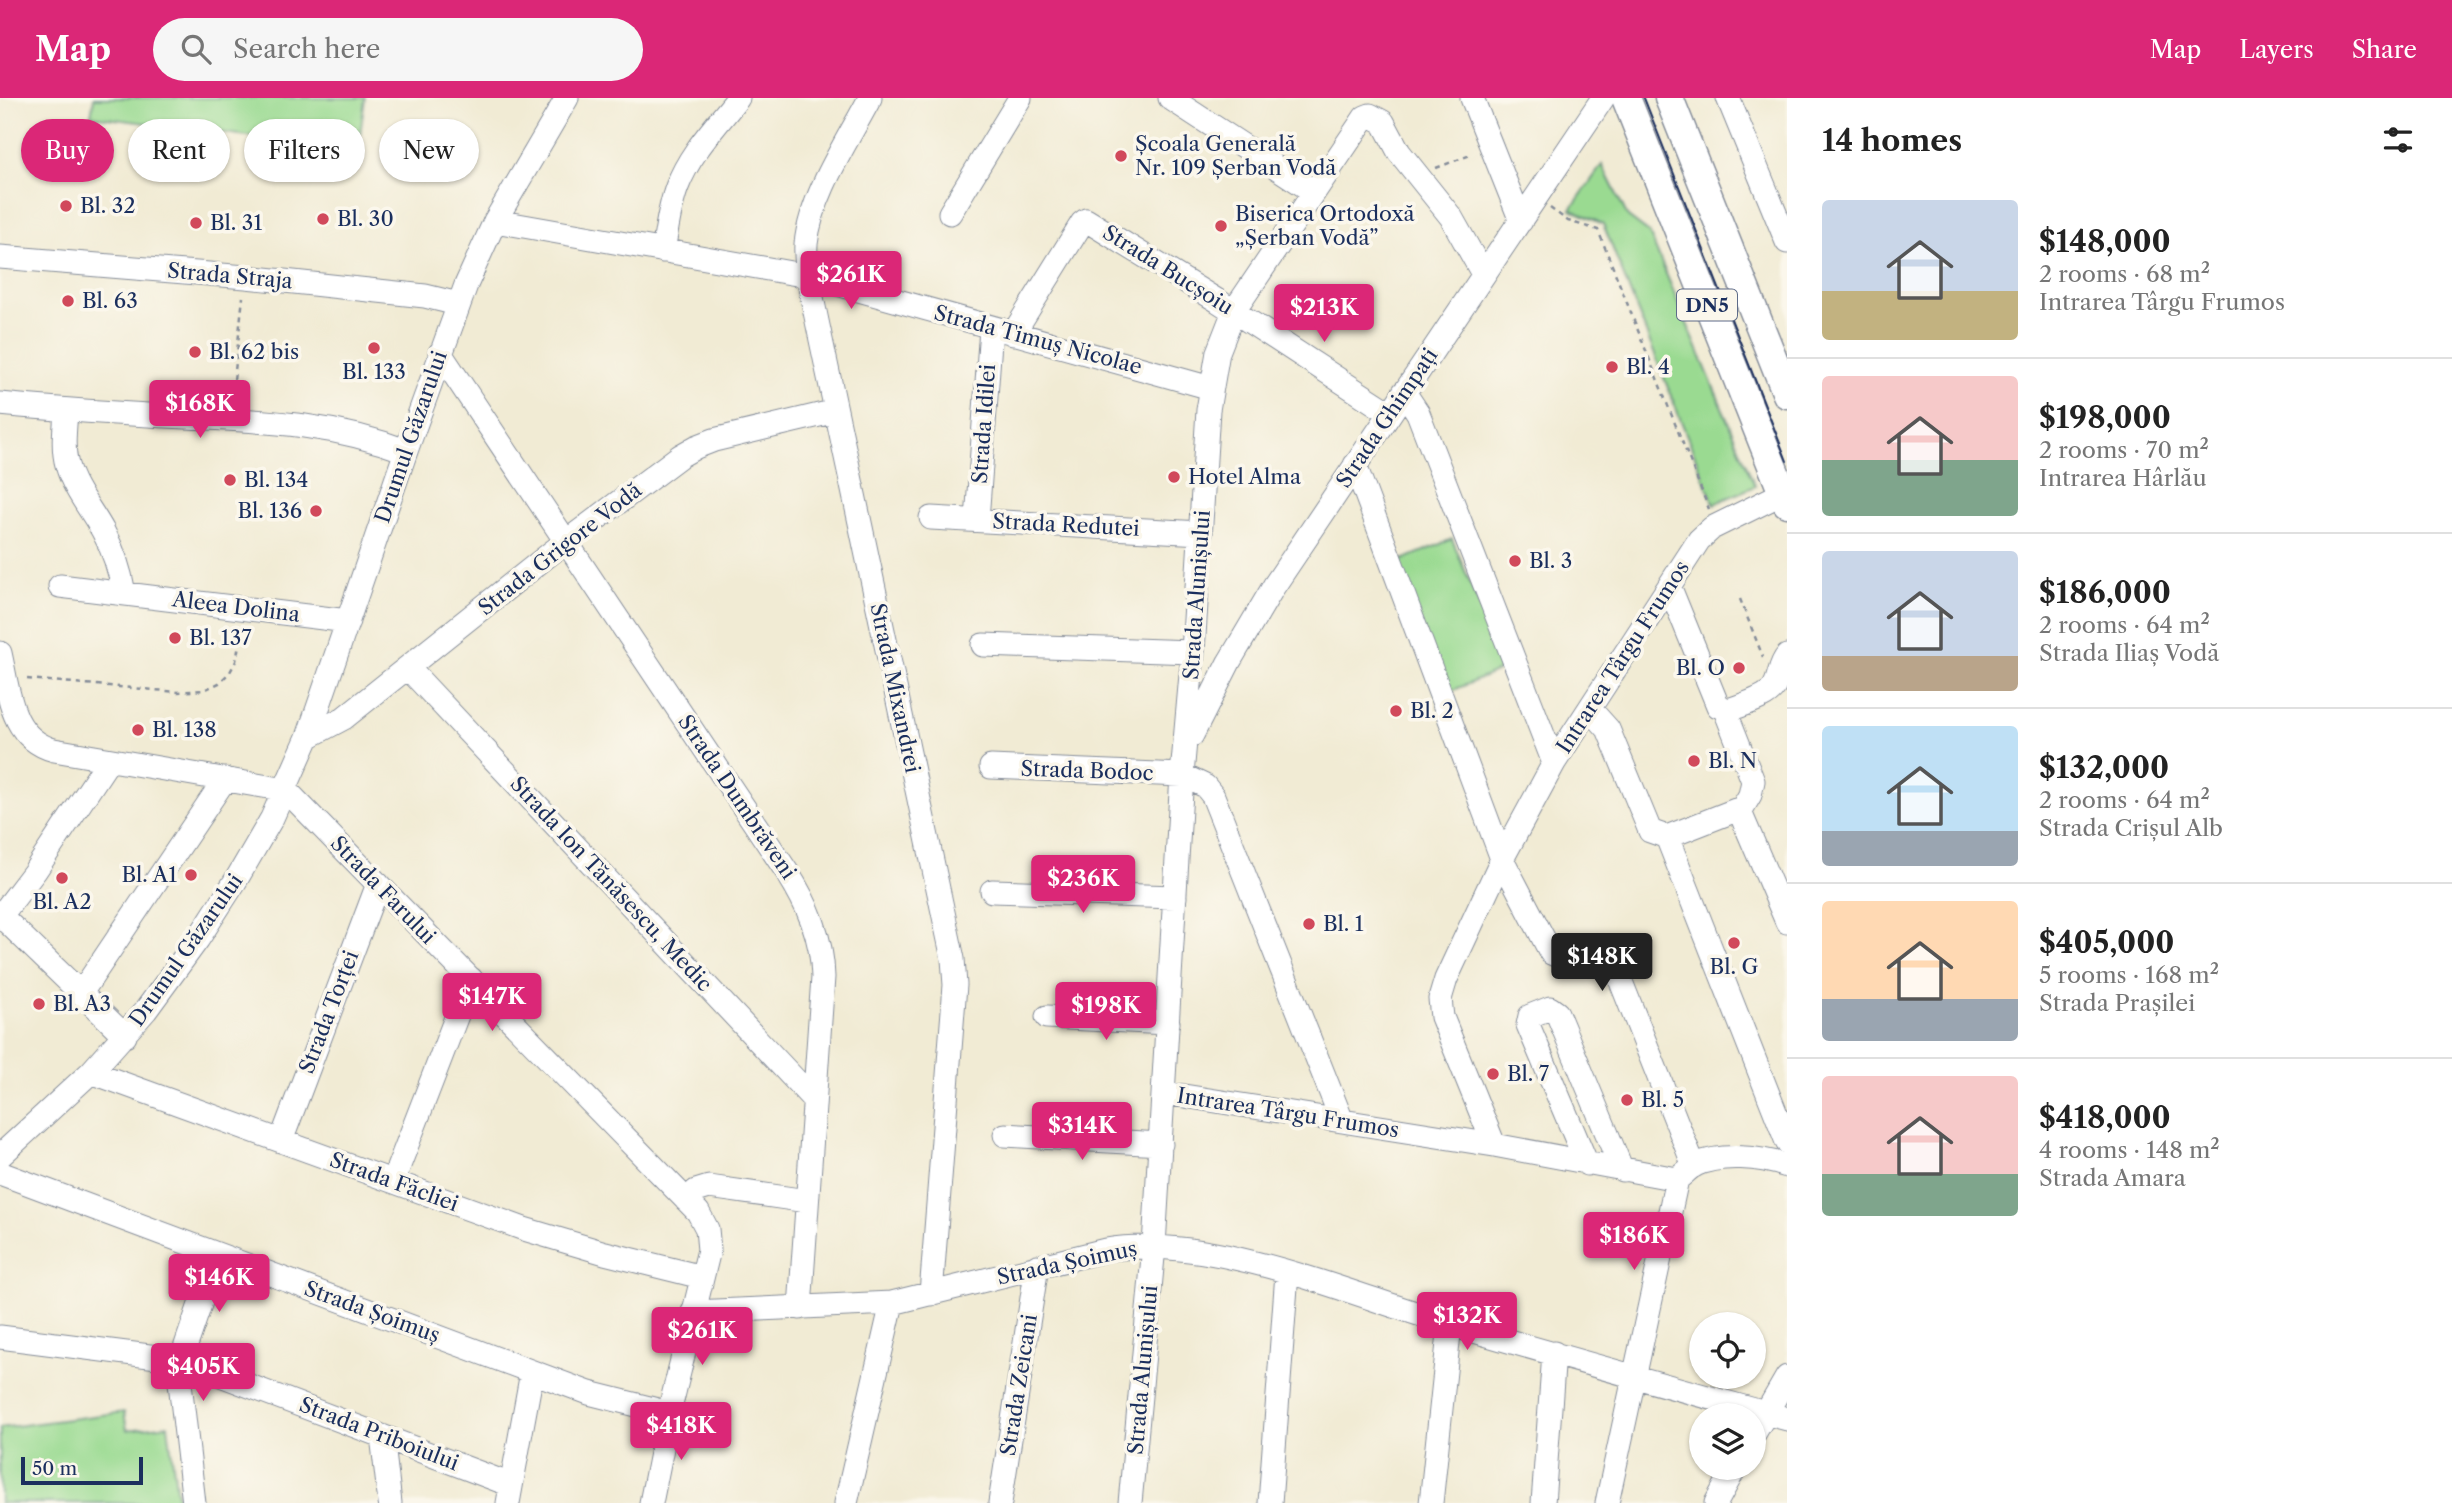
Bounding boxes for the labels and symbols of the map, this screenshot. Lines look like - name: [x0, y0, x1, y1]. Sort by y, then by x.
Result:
- place label: Școala Generală Nr. 109 Șerban Vodă: [1135, 131, 1337, 180]
- marker: Școala Generală Nr. 109 Șerban Vodă: [1113, 148, 1129, 164]
- place label: Bl. 32: [80, 193, 136, 218]
- marker: Bl. 32: [58, 198, 74, 214]
- place label: Biserica Ortodoxă „Șerban Vodă”: [1235, 201, 1415, 250]
- place label: Bl. 30: [337, 206, 394, 231]
- place label: Bl. 31: [210, 210, 262, 235]
- marker: Bl. 30: [315, 211, 331, 227]
- marker: Bl. 31: [188, 215, 204, 231]
- marker: Biserica Ortodoxă „Șerban Vodă”: [1213, 218, 1229, 234]
- street label: Strada Bucșoiu: [1098, 219, 1238, 320]
- pin: $261K: [802, 252, 900, 311]
- street label: Strada Straja: [166, 258, 295, 294]
- pin: $213K: [1275, 285, 1373, 344]
- place label: Bl. 63: [82, 288, 138, 313]
- road number: DN5: [1677, 290, 1737, 321]
- marker: Bl. 63: [60, 293, 76, 309]
- street label: Strada Timuș Nicolae: [931, 300, 1145, 379]
- place label: Bl. 62 bis: [209, 339, 299, 364]
- marker: Bl. 133: [366, 340, 382, 356]
- street label: Strada Ghimpați: [1331, 343, 1442, 492]
- marker: Bl. 62 bis: [187, 344, 203, 360]
- street label: Drumul Găzarului: [369, 348, 452, 526]
- place label: Bl. 4: [1626, 354, 1670, 379]
- place label: Bl. 133: [342, 359, 406, 384]
- marker: Bl. 4: [1604, 359, 1620, 375]
- street label: Strada Idilei: [967, 363, 1000, 485]
- pin: $168K: [151, 380, 249, 440]
- place label: Hotel Alma: [1188, 464, 1302, 489]
- place label: Bl. 134: [244, 467, 308, 492]
- marker: Hotel Alma: [1166, 469, 1182, 485]
- marker: Bl. 134: [222, 472, 238, 488]
- street label: Strada Grigore Vodă: [473, 477, 647, 620]
- place label: Bl. 136: [237, 498, 302, 523]
- marker: Bl. 136: [308, 503, 324, 519]
- street label: Strada Redutei: [992, 508, 1140, 541]
- street label: Strada Alunișului: [1178, 509, 1215, 681]
- place label: Bl. 3: [1529, 548, 1572, 573]
- marker: Bl. 3: [1507, 553, 1523, 569]
- street label: Intrarea Târgu Frumos: [1551, 556, 1694, 758]
- street label: Aleea Dolina: [170, 586, 302, 627]
- street label: Strada Mixandrei: [865, 601, 926, 775]
- place label: Bl. 137: [189, 625, 252, 650]
- marker: Bl. 137: [167, 630, 183, 646]
- place label: Bl. O: [1676, 655, 1725, 680]
- marker: Bl. O: [1731, 660, 1747, 676]
- place label: Bl. 2: [1410, 698, 1454, 723]
- marker: Bl. 2: [1388, 703, 1404, 719]
- street label: Strada Dumbrăveni: [673, 710, 802, 884]
- place label: Bl. 138: [152, 717, 217, 742]
- marker: Bl. 138: [130, 722, 146, 738]
- place label: Bl. N: [1708, 748, 1757, 773]
- marker: Bl. N: [1686, 753, 1702, 769]
- street label: Strada Bodoc: [1020, 756, 1154, 785]
- street label: Strada Ion Tănăsescu, Medic: [505, 771, 717, 996]
- street label: Strada Farului: [326, 830, 441, 949]
- pin: $236K: [1034, 856, 1132, 915]
- place label: Bl. A1: [121, 862, 177, 887]
- marker: Bl. A1: [183, 867, 199, 883]
- street label: Drumul Găzarului: [124, 869, 248, 1031]
- marker: Bl. A2: [54, 870, 70, 886]
- place label: Bl. A2: [32, 889, 92, 914]
- place label: Bl. 1: [1323, 911, 1364, 936]
- marker: Bl. 1: [1301, 916, 1317, 932]
- pin: $148K: [1553, 934, 1651, 993]
- marker: Bl. G: [1726, 935, 1742, 951]
- street label: Strada Torței: [294, 947, 363, 1077]
- place label: Bl. G: [1710, 954, 1758, 979]
- pin: $147K: [443, 974, 541, 1033]
- pin: $198K: [1057, 982, 1155, 1042]
- place label: Bl. A3: [53, 991, 111, 1016]
- marker: Bl. A3: [31, 996, 47, 1012]
- place label: Bl. 7: [1507, 1061, 1550, 1086]
- marker: Bl. 7: [1485, 1066, 1501, 1082]
- street label: Intrarea Târgu Frumos: [1175, 1083, 1401, 1142]
- place label: Bl. 5: [1641, 1087, 1684, 1112]
- marker: Bl. 5: [1619, 1092, 1635, 1108]
- pin: $314K: [1033, 1102, 1131, 1162]
- street label: Strada Făcliei: [327, 1147, 462, 1216]
- pin: $186K: [1585, 1212, 1683, 1272]
- street label: Strada Șoimuș: [995, 1235, 1139, 1290]
- pin: $146K: [170, 1254, 268, 1314]
- street label: Strada Șoimuș: [301, 1275, 443, 1348]
- street label: Strada Alunișului: [1123, 1284, 1162, 1456]
- pin: $132K: [1418, 1292, 1516, 1352]
- pin: $261K: [653, 1308, 751, 1367]
- street label: Strada Zeicani: [995, 1312, 1042, 1458]
- pin: $405K: [154, 1344, 252, 1403]
- street label: Strada Priboiului: [296, 1392, 462, 1475]
- pin: $418K: [632, 1402, 730, 1462]
- scale bar: [21, 1454, 144, 1486]

